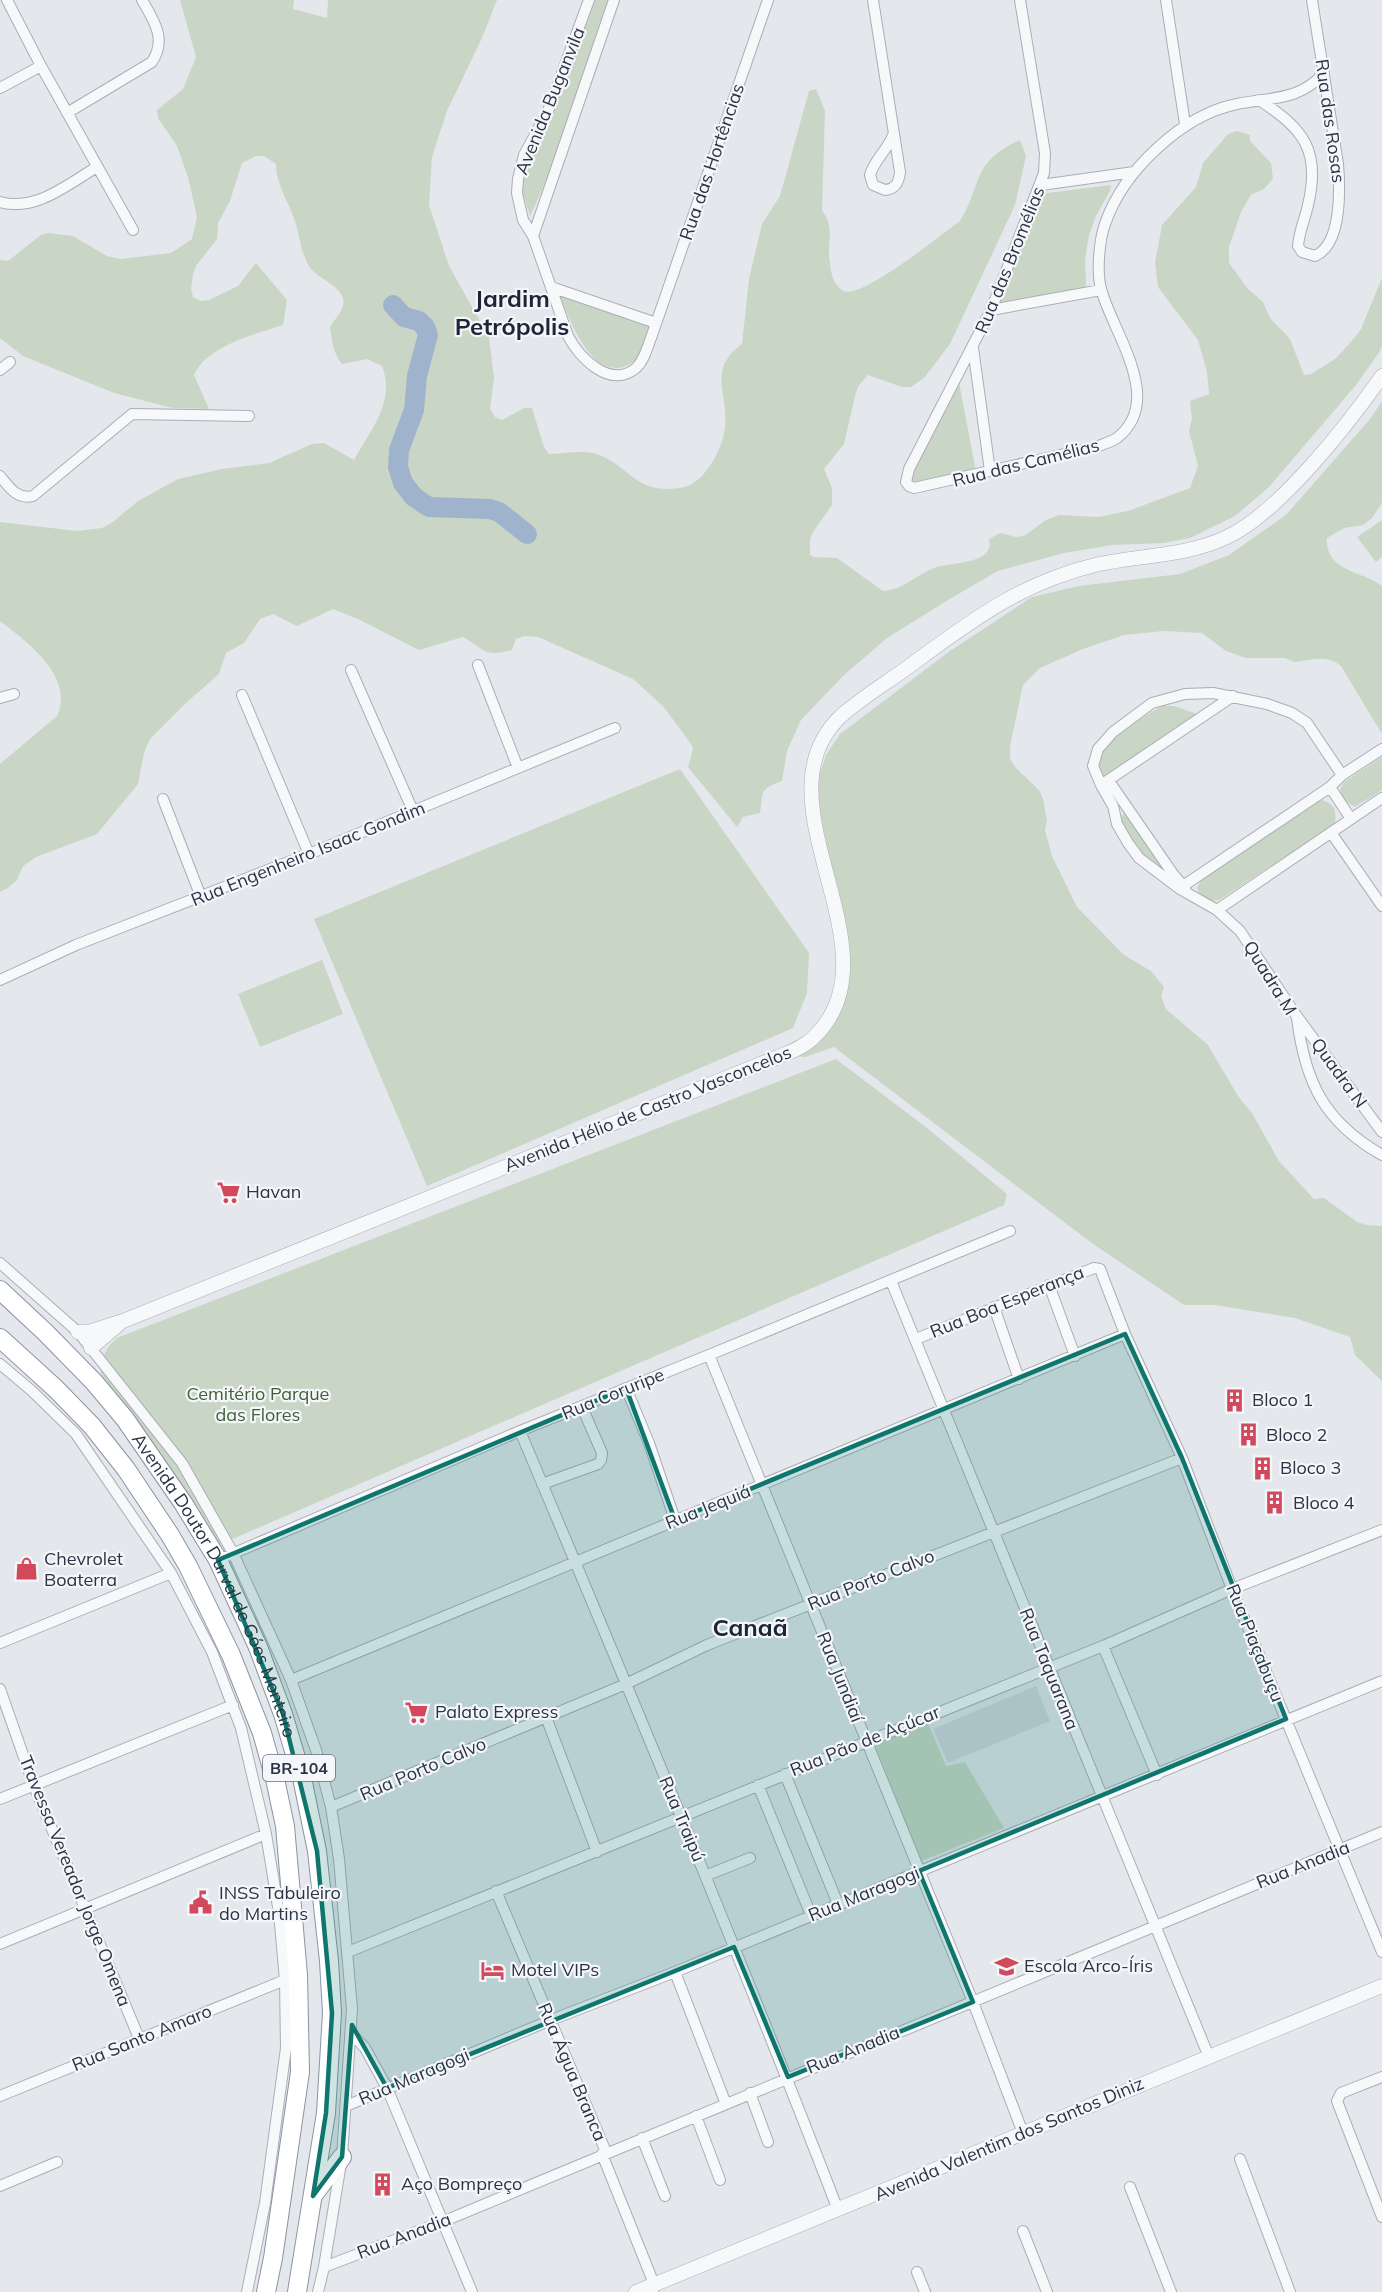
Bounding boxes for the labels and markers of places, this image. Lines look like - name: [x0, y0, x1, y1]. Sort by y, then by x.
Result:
- supermarket icon: Havan: [215, 1179, 241, 1205]
- place label: Havan: [246, 1180, 301, 1203]
- building icon: Bloco 1: [1221, 1387, 1247, 1413]
- place label: Bloco 1: [1252, 1388, 1313, 1411]
- building icon: Bloco 2: [1235, 1422, 1261, 1448]
- place label: Bloco 2: [1266, 1423, 1327, 1446]
- building icon: Bloco 3: [1249, 1455, 1275, 1481]
- place label: Bloco 3: [1280, 1456, 1341, 1479]
- building icon: Bloco 4: [1262, 1490, 1288, 1516]
- place label: Bloco 4: [1293, 1491, 1355, 1514]
- place label: Chevrolet Boaterra: [44, 1547, 123, 1591]
- shop icon: Chevrolet Boaterra: [13, 1556, 39, 1582]
- supermarket icon: Palato Express: [404, 1699, 430, 1725]
- place label: Palato Express: [435, 1700, 559, 1723]
- place label: INSS Tabuleiro do Martins: [219, 1881, 341, 1925]
- public building icon: INSS Tabuleiro do Martins: [188, 1890, 214, 1916]
- school or university icon: Escola Arco-Íris: [993, 1953, 1019, 1979]
- place label: Escola Arco-Íris: [1024, 1954, 1153, 1977]
- hotel icon: Motel VIPs: [480, 1957, 506, 1983]
- place label: Motel VIPs: [511, 1958, 599, 1981]
- building icon: Aço Bompreço: [370, 2171, 396, 2197]
- place label: Aço Bompreço: [401, 2172, 522, 2195]

